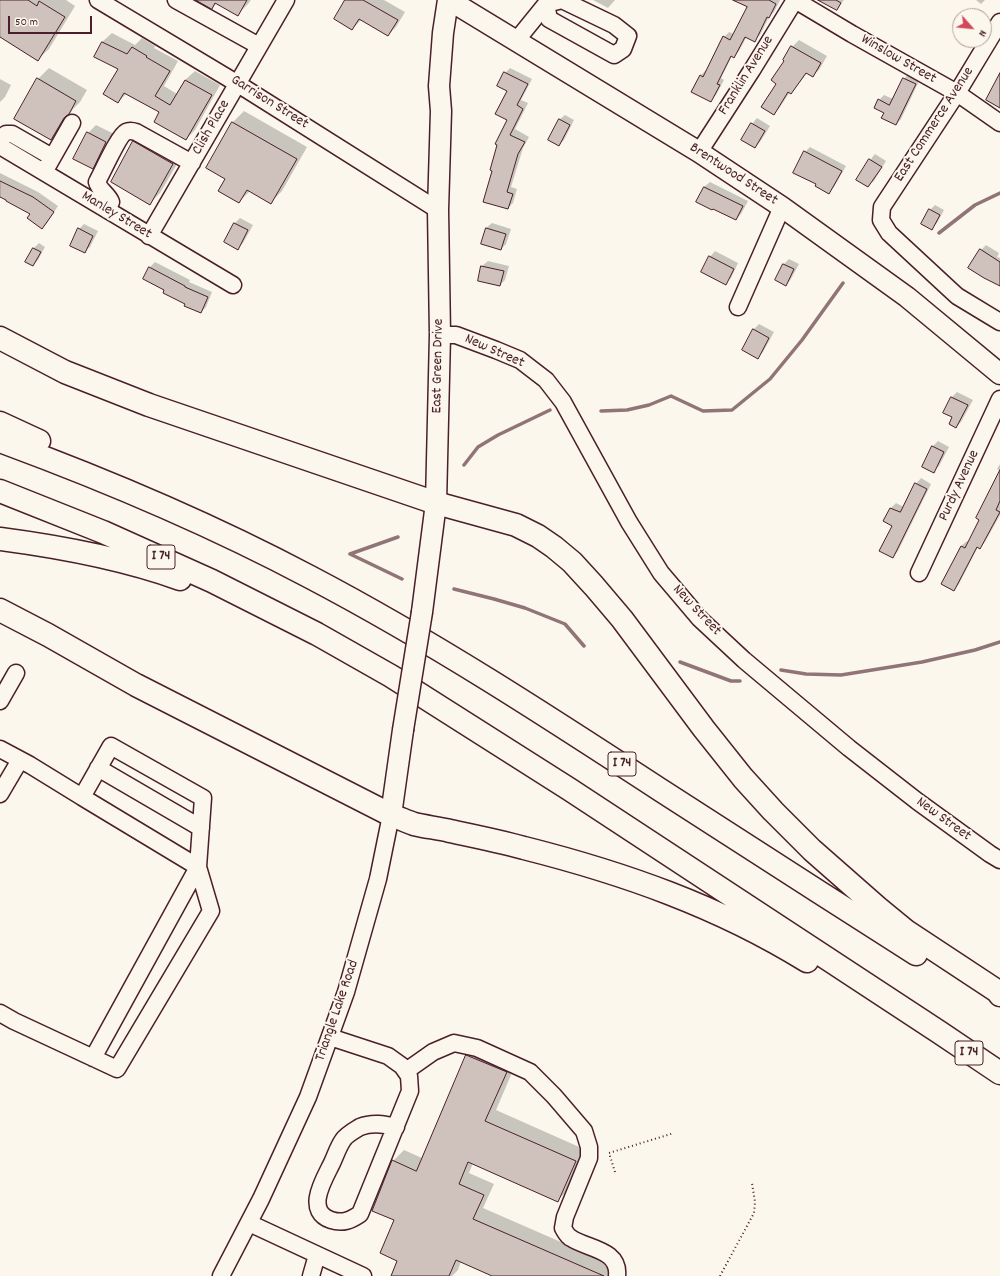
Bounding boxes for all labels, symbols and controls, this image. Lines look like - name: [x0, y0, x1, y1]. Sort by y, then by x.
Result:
- scale bar: [10, 8, 94, 34]
- north arrow: [952, 8, 992, 48]
- text: 50 m: [15, 14, 38, 31]
- text: N: [973, 27, 990, 39]
- street label: Winslow Street: [857, 31, 939, 89]
- street label: Franklin Avenue: [715, 33, 779, 119]
- street label: East Commerce Avenue: [891, 64, 979, 186]
- street label: Garrison Street: [227, 72, 311, 134]
- street label: Clish Place: [189, 97, 235, 159]
- street label: Brentwood Street: [685, 140, 781, 210]
- street label: Manley Street: [78, 188, 154, 244]
- street label: East Green Drive: [429, 318, 449, 414]
- street label: New Street: [461, 331, 527, 373]
- street label: Purdy Avenue: [936, 448, 984, 524]
- road number: I 74: [147, 545, 175, 569]
- street label: New Street: [668, 582, 724, 640]
- road number: I 74: [608, 752, 636, 776]
- street label: New Street: [912, 794, 974, 846]
- street label: Triangle Lake Road: [312, 958, 364, 1064]
- road number: I 74: [955, 1041, 983, 1065]

